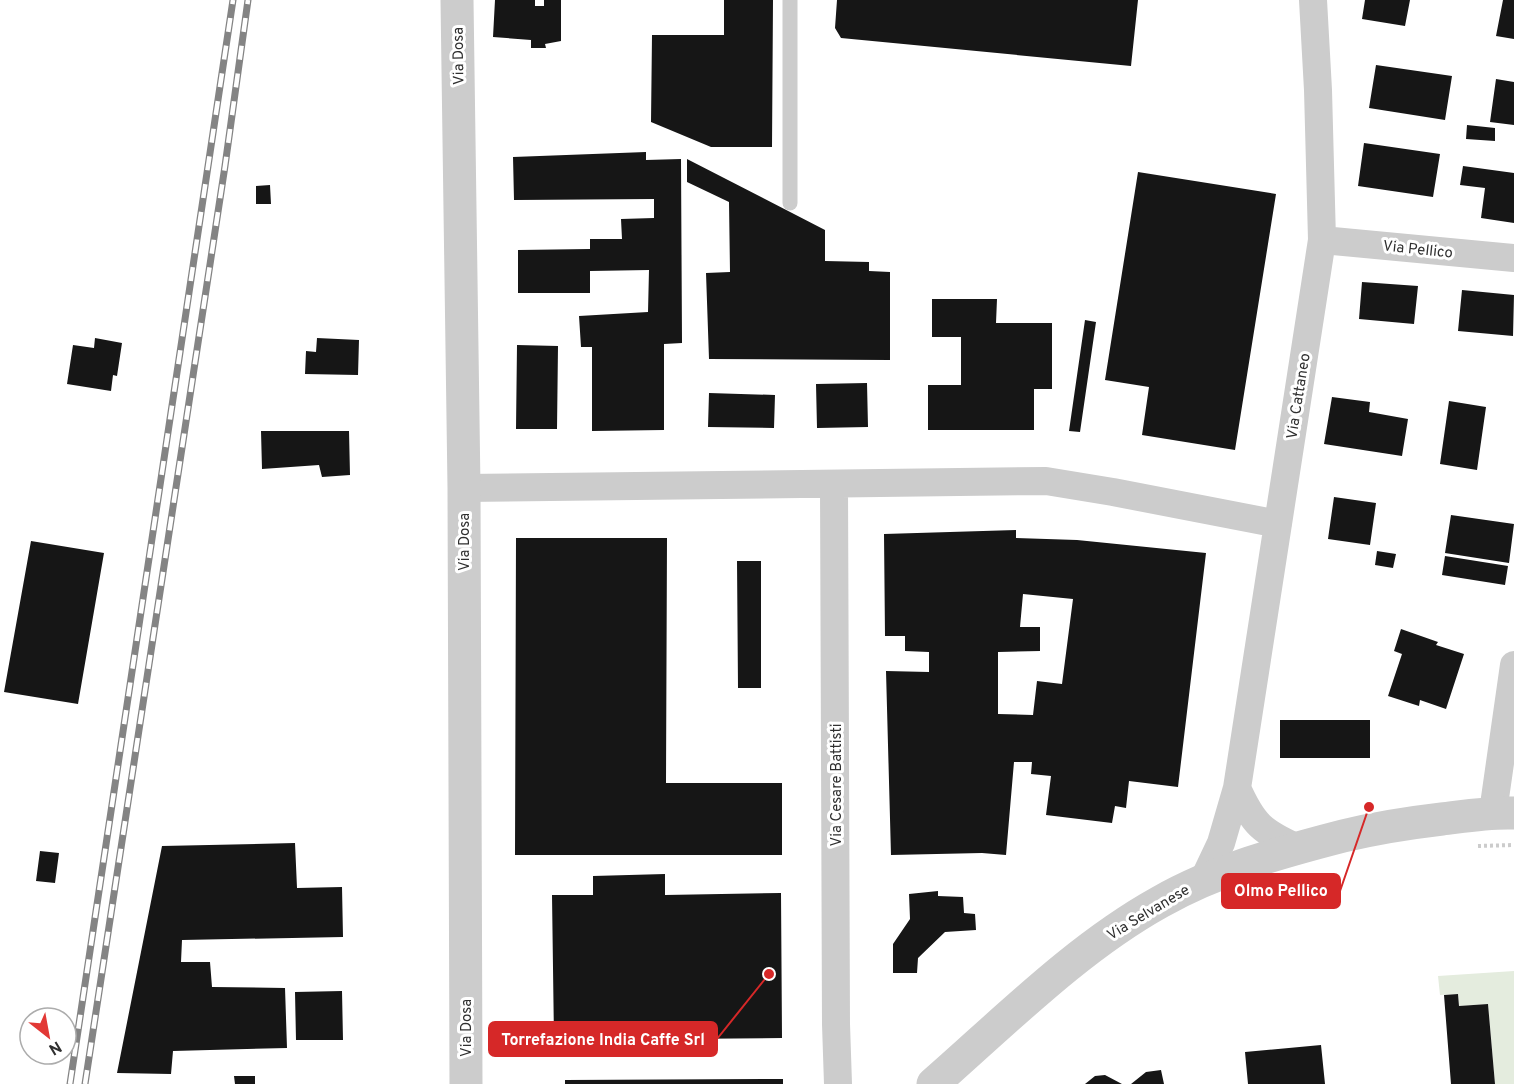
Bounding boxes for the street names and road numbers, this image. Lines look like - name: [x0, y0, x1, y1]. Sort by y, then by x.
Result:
- street label: Via Dosa: [449, 27, 470, 85]
- street label: Via Pellico: [1382, 237, 1454, 264]
- street label: Via Cattaneo: [1283, 352, 1316, 441]
- street label: Via Dosa: [456, 513, 475, 571]
- street label: Via Cesare Battisti: [828, 723, 847, 847]
- street label: Via Selvanese: [1104, 881, 1193, 945]
- street label: Via Dosa: [458, 999, 477, 1057]

